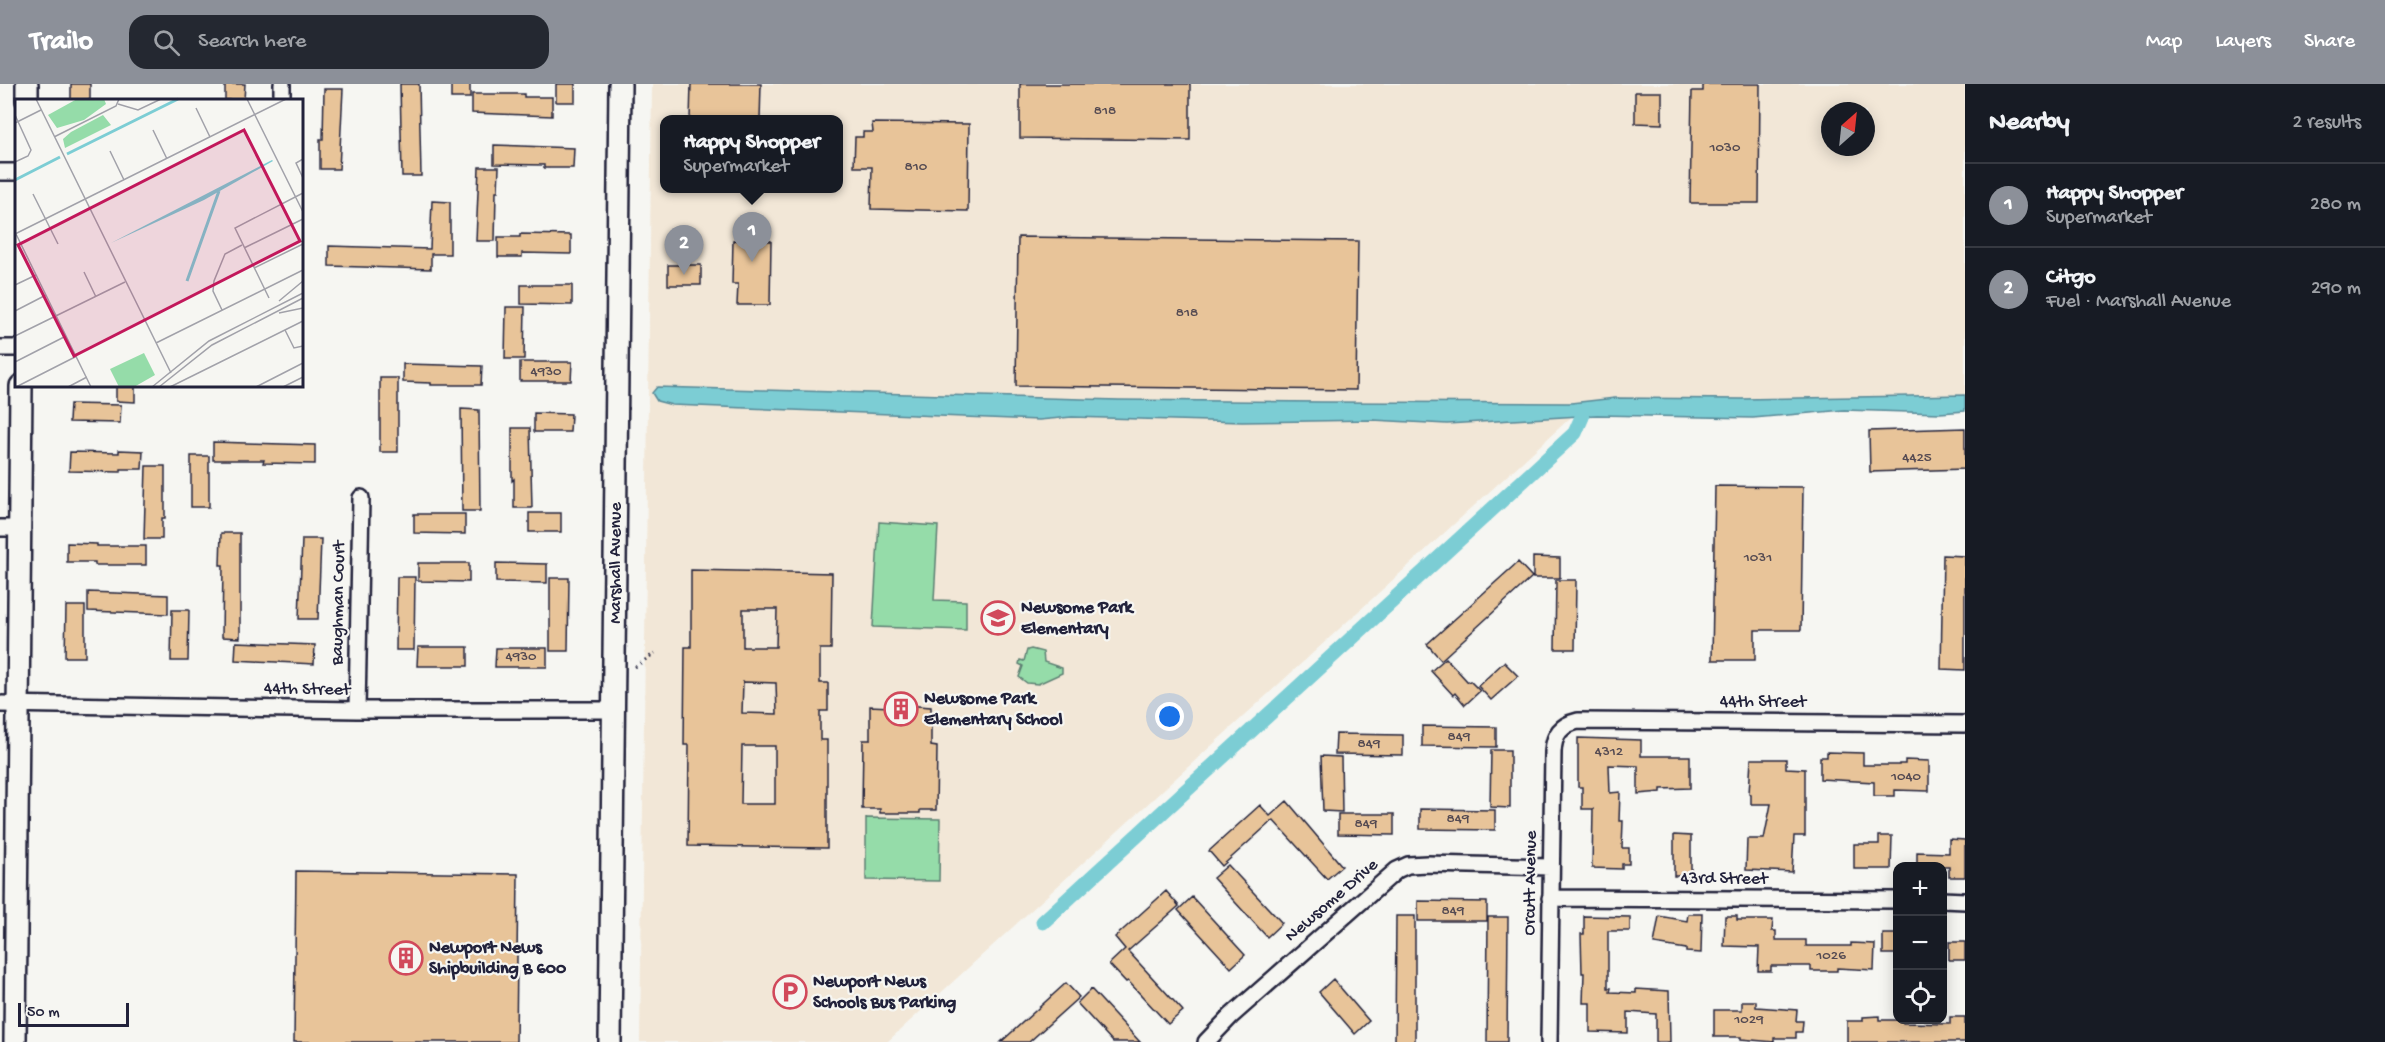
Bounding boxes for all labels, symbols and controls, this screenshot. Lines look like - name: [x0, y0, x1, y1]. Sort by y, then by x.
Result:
- search box: [129, 15, 549, 69]
- text: Trailo: [30, 26, 93, 59]
- icon: search: [150, 26, 183, 59]
- text: Search here: [198, 29, 306, 55]
- text: Map: [2146, 30, 2182, 55]
- text: Layers: [2215, 30, 2271, 55]
- text: Share: [2304, 30, 2355, 55]
- inset map: [15, 99, 303, 387]
- house number: 818: [1094, 102, 1116, 120]
- north arrow: [1821, 102, 1875, 156]
- text: Nearby: [1989, 108, 2070, 139]
- text: 2 results: [2292, 112, 2361, 135]
- popup: [660, 115, 843, 193]
- text: Happy Shopper: [683, 130, 820, 156]
- house number: 1030: [1709, 139, 1741, 157]
- text: Supermarket: [683, 156, 789, 179]
- house number: 810: [905, 158, 928, 176]
- text: Happy Shopper: [2046, 181, 2183, 207]
- text: 1: [2004, 194, 2013, 217]
- text: 280 m: [2310, 194, 2361, 217]
- text: Supermarket: [2046, 207, 2152, 230]
- pin: 1: [732, 212, 771, 262]
- pin: 2: [664, 226, 704, 275]
- text: Citgo: [2046, 265, 2096, 291]
- text: 2: [2004, 278, 2013, 301]
- text: 290 m: [2311, 278, 2361, 301]
- text: Fuel · Marshall Avenue: [2046, 291, 2231, 314]
- house number: 818: [1176, 304, 1198, 322]
- house number: 4930: [531, 363, 562, 381]
- house number: 4425: [1902, 449, 1932, 467]
- street label: Marshall Avenue: [606, 502, 627, 624]
- street label: Baughman Court: [327, 539, 351, 666]
- house number: 1031: [1743, 549, 1772, 567]
- place label: Newsome Park Elementary: [1021, 598, 1135, 640]
- school or university icon: Newsome Park Elementary: [980, 600, 1016, 636]
- house number: 4930: [506, 648, 537, 666]
- street label: 44th Street: [264, 679, 352, 701]
- place label: Newsome Park Elementary School: [924, 689, 1063, 731]
- building icon: Newsome Park Elementary School: [883, 691, 919, 727]
- street label: 44th Street: [1720, 692, 1808, 713]
- your location: [1155, 702, 1184, 731]
- house number: 849: [1448, 728, 1471, 746]
- house number: 849: [1358, 735, 1381, 753]
- house number: 4312: [1595, 743, 1623, 761]
- house number: 1040: [1890, 768, 1922, 786]
- house number: 849: [1447, 810, 1470, 828]
- house number: 849: [1355, 815, 1378, 833]
- street label: Orcutt Avenue: [1520, 830, 1542, 936]
- street label: Newsome Drive: [1281, 854, 1383, 947]
- map controls: [1893, 862, 1947, 1024]
- button: +: [1893, 862, 1947, 916]
- street label: 43rd Street: [1680, 869, 1769, 890]
- house number: 849: [1442, 902, 1465, 920]
- button: −: [1893, 916, 1947, 970]
- place label: Newport News Shipbuilding B 600: [429, 938, 567, 980]
- building icon: Newport News Shipbuilding B 600: [388, 940, 424, 976]
- house number: 1026: [1815, 947, 1846, 965]
- button: locate: [1893, 970, 1947, 1024]
- place label: Newport News Schools Bus Parking: [813, 972, 956, 1014]
- parking icon: Newport News Schools Bus Parking: [772, 974, 808, 1010]
- scale bar: [18, 1000, 129, 1028]
- text: 50 m: [27, 1004, 60, 1023]
- house number: 1029: [1733, 1011, 1764, 1029]

